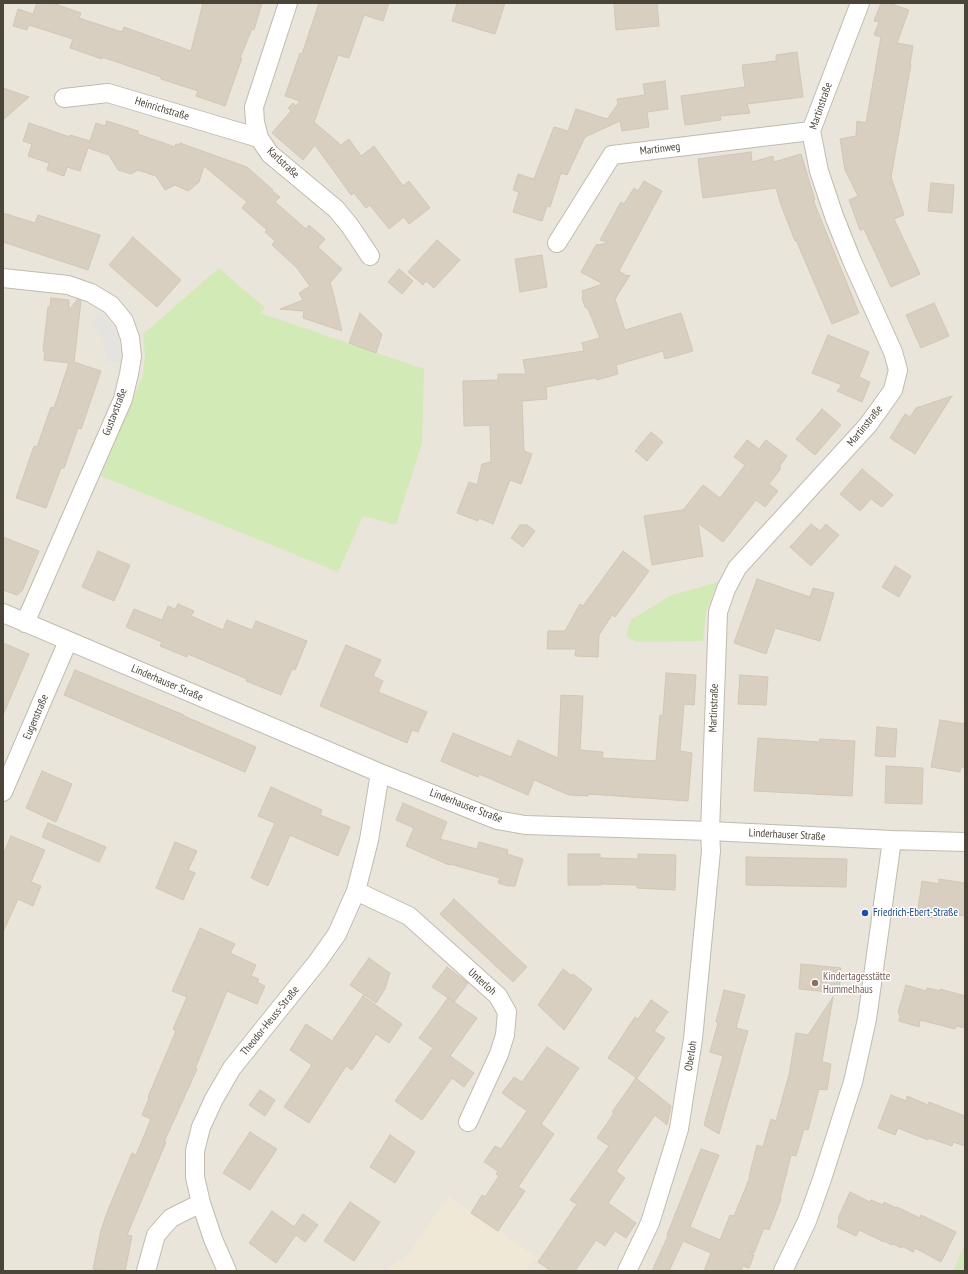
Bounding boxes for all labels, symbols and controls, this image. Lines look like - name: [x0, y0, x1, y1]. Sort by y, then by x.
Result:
- street label: Martinstraße: [807, 81, 835, 131]
- street label: Heinrichstraße: [133, 95, 191, 123]
- street label: Martinweg: [639, 140, 681, 158]
- street label: Karlstraße: [264, 145, 302, 181]
- street label: Gustavstraße: [100, 386, 130, 438]
- street label: Martinstraße: [844, 403, 886, 449]
- street label: Linderhauser Straße: [129, 662, 205, 704]
- street label: Martinstraße: [707, 683, 721, 733]
- street label: Eugenstraße: [21, 692, 51, 742]
- street label: Linderhauser Straße: [428, 786, 504, 826]
- street label: Linderhauser Straße: [748, 826, 826, 844]
- place label: Friedrich-Ebert-Straße: [873, 906, 958, 920]
- marker: Friedrich-Ebert-Straße: [860, 908, 870, 918]
- street label: Unterloh: [465, 966, 499, 998]
- place label: Kindertagesstätte Hummelhaus: [823, 970, 890, 996]
- marker: Kindertagesstätte Hummelhaus: [810, 978, 820, 988]
- street label: Theodor-Heuss-Straße: [238, 984, 302, 1058]
- street label: Oberloh: [682, 1040, 700, 1072]

